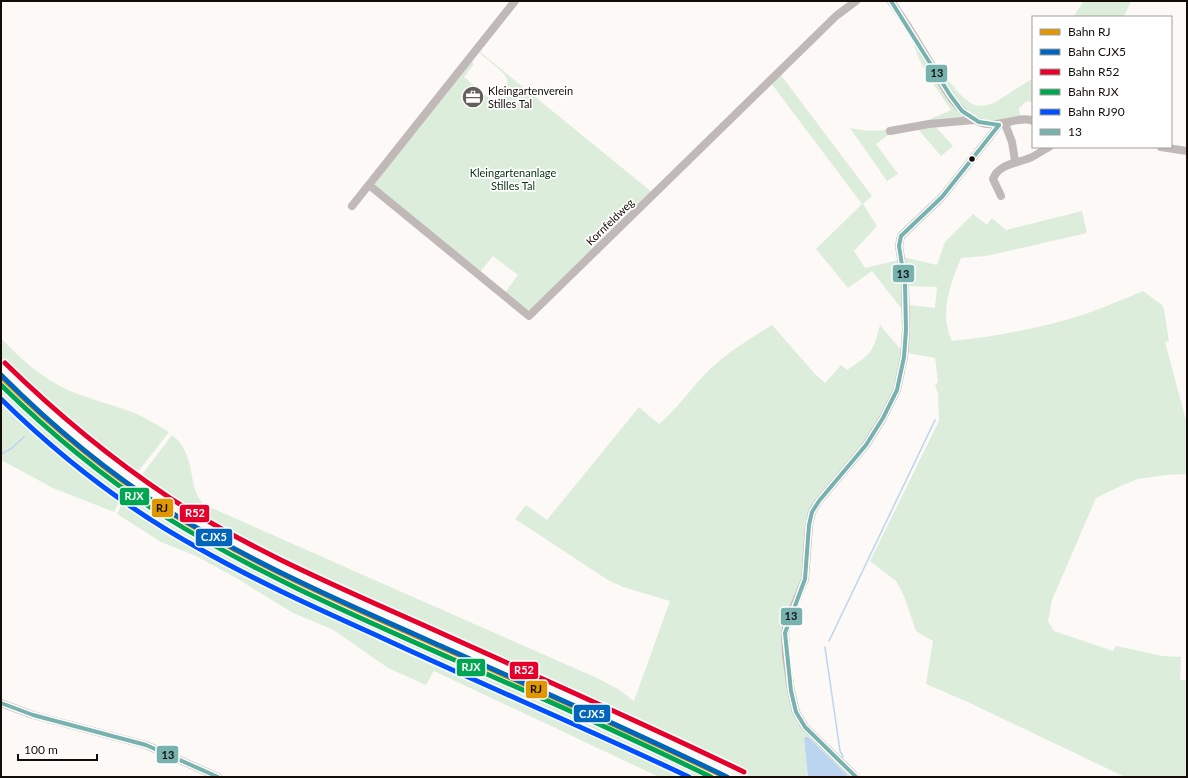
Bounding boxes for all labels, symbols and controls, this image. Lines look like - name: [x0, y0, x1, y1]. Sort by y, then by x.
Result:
- legend: [1032, 16, 1172, 148]
- text: Bahn RJ: [1068, 24, 1111, 39]
- text: Bahn CJX5: [1068, 44, 1126, 59]
- line badge: 13: [925, 64, 948, 83]
- text: Bahn R52: [1068, 64, 1120, 79]
- text: 13: [931, 66, 943, 79]
- office icon: Kleingartenverein Stilles Tal: [460, 84, 486, 110]
- place label: Kleingartenverein Stilles Tal: [488, 84, 573, 110]
- text: Bahn RJX: [1068, 84, 1119, 99]
- text: Bahn RJ90: [1068, 104, 1125, 119]
- text: 13: [1068, 124, 1082, 139]
- unlabelled marker: [967, 154, 977, 164]
- park label: Kleingartenanlage Stilles Tal: [470, 166, 557, 192]
- street label: Kornfeldweg: [583, 195, 636, 248]
- line badge: 13: [892, 264, 915, 283]
- text: 13: [897, 267, 909, 280]
- line badge: RJX: [119, 487, 150, 506]
- text: RJX: [124, 489, 144, 502]
- line badge: RJ: [151, 498, 174, 518]
- text: RJ: [156, 501, 168, 514]
- line badge: R52: [179, 504, 210, 523]
- text: R52: [185, 506, 205, 519]
- line badge: CJX5: [195, 528, 233, 547]
- text: CJX5: [201, 530, 227, 543]
- line badge: 13: [780, 607, 803, 626]
- text: 13: [785, 609, 797, 622]
- line badge: RJX: [456, 658, 486, 677]
- text: RJX: [461, 660, 481, 673]
- line badge: R52: [509, 661, 539, 680]
- text: R52: [514, 663, 534, 676]
- line badge: RJ: [525, 680, 548, 699]
- text: RJ: [530, 682, 542, 695]
- line badge: CJX5: [573, 704, 611, 723]
- text: CJX5: [579, 707, 605, 720]
- scale bar: [18, 736, 97, 762]
- text: 100 m: [24, 742, 58, 757]
- line badge: 13: [156, 745, 179, 764]
- text: 13: [162, 748, 174, 761]

